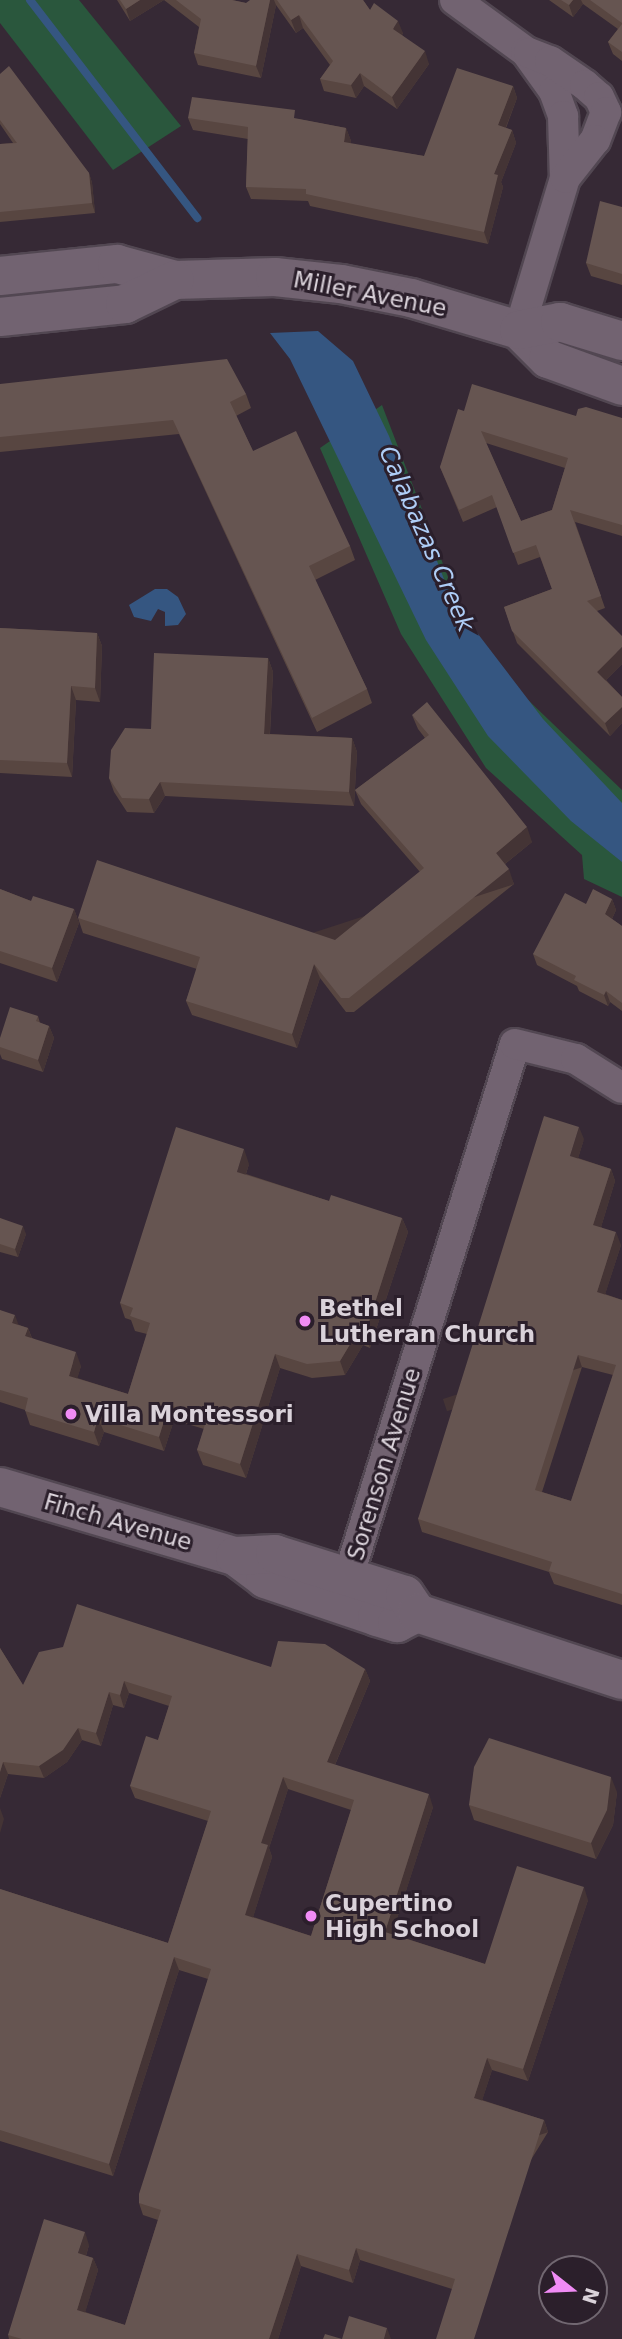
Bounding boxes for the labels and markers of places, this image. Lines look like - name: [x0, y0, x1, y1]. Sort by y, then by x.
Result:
- place label: Bethel Lutheran Church: [319, 1294, 535, 1348]
- marker: Bethel Lutheran Church: [297, 1313, 313, 1329]
- place label: Villa Montessori: [85, 1400, 294, 1428]
- marker: Villa Montessori: [63, 1406, 79, 1422]
- place label: Cupertino High School: [325, 1889, 479, 1943]
- marker: Cupertino High School: [303, 1908, 319, 1924]

